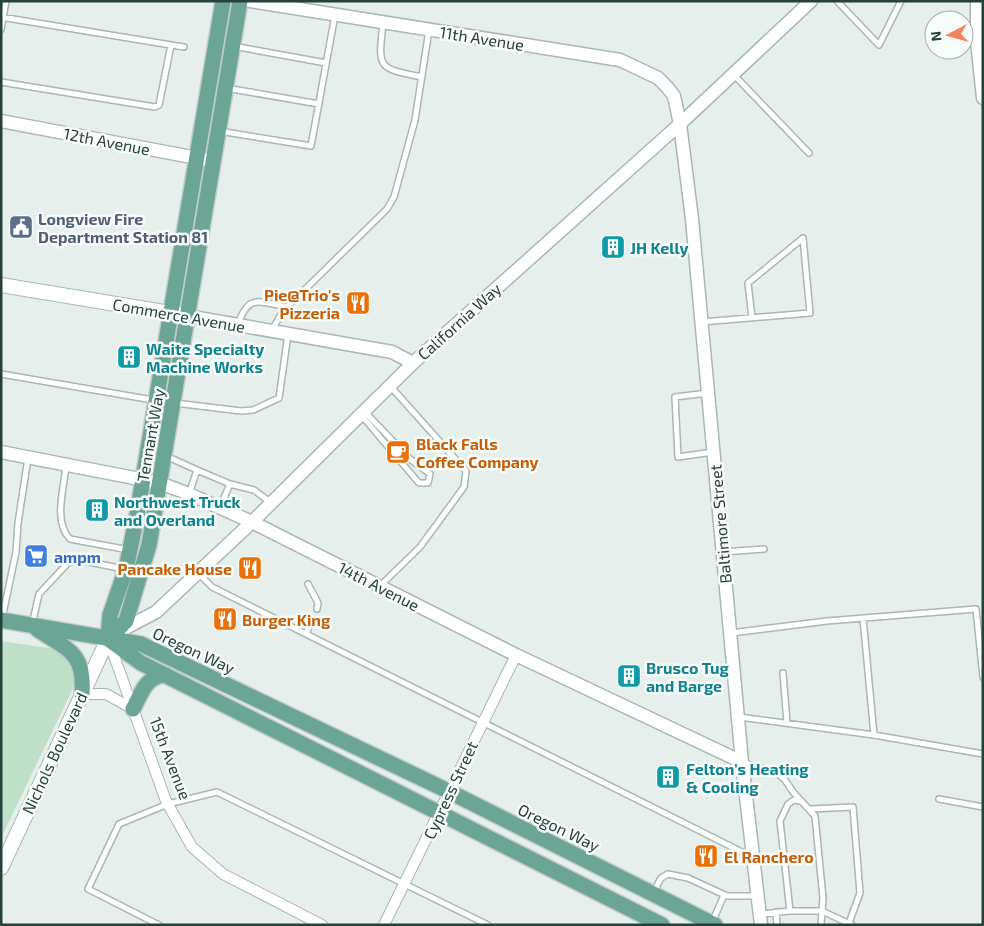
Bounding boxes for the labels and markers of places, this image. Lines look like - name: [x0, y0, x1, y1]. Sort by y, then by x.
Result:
- place label: Longview Fire Department Station 81: [38, 209, 208, 246]
- public building icon: Longview Fire Department Station 81: [8, 214, 34, 240]
- building icon: JH Kelly: [600, 234, 626, 260]
- place label: JH Kelly: [630, 238, 689, 258]
- place label: Pie@Trio's Pizzeria: [264, 285, 340, 322]
- restaurant icon: Pie@Trio's Pizzeria: [345, 290, 371, 316]
- place label: Waite Specialty Machine Works: [146, 339, 264, 376]
- building icon: Waite Specialty Machine Works: [116, 344, 142, 370]
- place label: Black Falls Coffee Company: [416, 434, 539, 472]
- cafe icon: Black Falls Coffee Company: [385, 439, 411, 465]
- place label: Northwest Truck and Overland: [114, 492, 241, 529]
- building icon: Northwest Truck and Overland: [84, 497, 110, 523]
- supermarket icon: ampm: [23, 543, 49, 569]
- place label: ampm: [54, 547, 101, 566]
- restaurant icon: Pancake House: [237, 555, 263, 581]
- place label: Pancake House: [118, 559, 232, 578]
- restaurant icon: Burger King: [212, 606, 238, 632]
- place label: Burger King: [242, 610, 331, 629]
- place label: Brusco Tug and Barge: [646, 658, 729, 695]
- building icon: Brusco Tug and Barge: [616, 663, 642, 689]
- place label: Felton's Heating & Cooling: [686, 759, 809, 796]
- building icon: Felton's Heating & Cooling: [655, 764, 681, 790]
- restaurant icon: El Ranchero: [693, 843, 719, 869]
- place label: El Ranchero: [724, 847, 814, 866]

